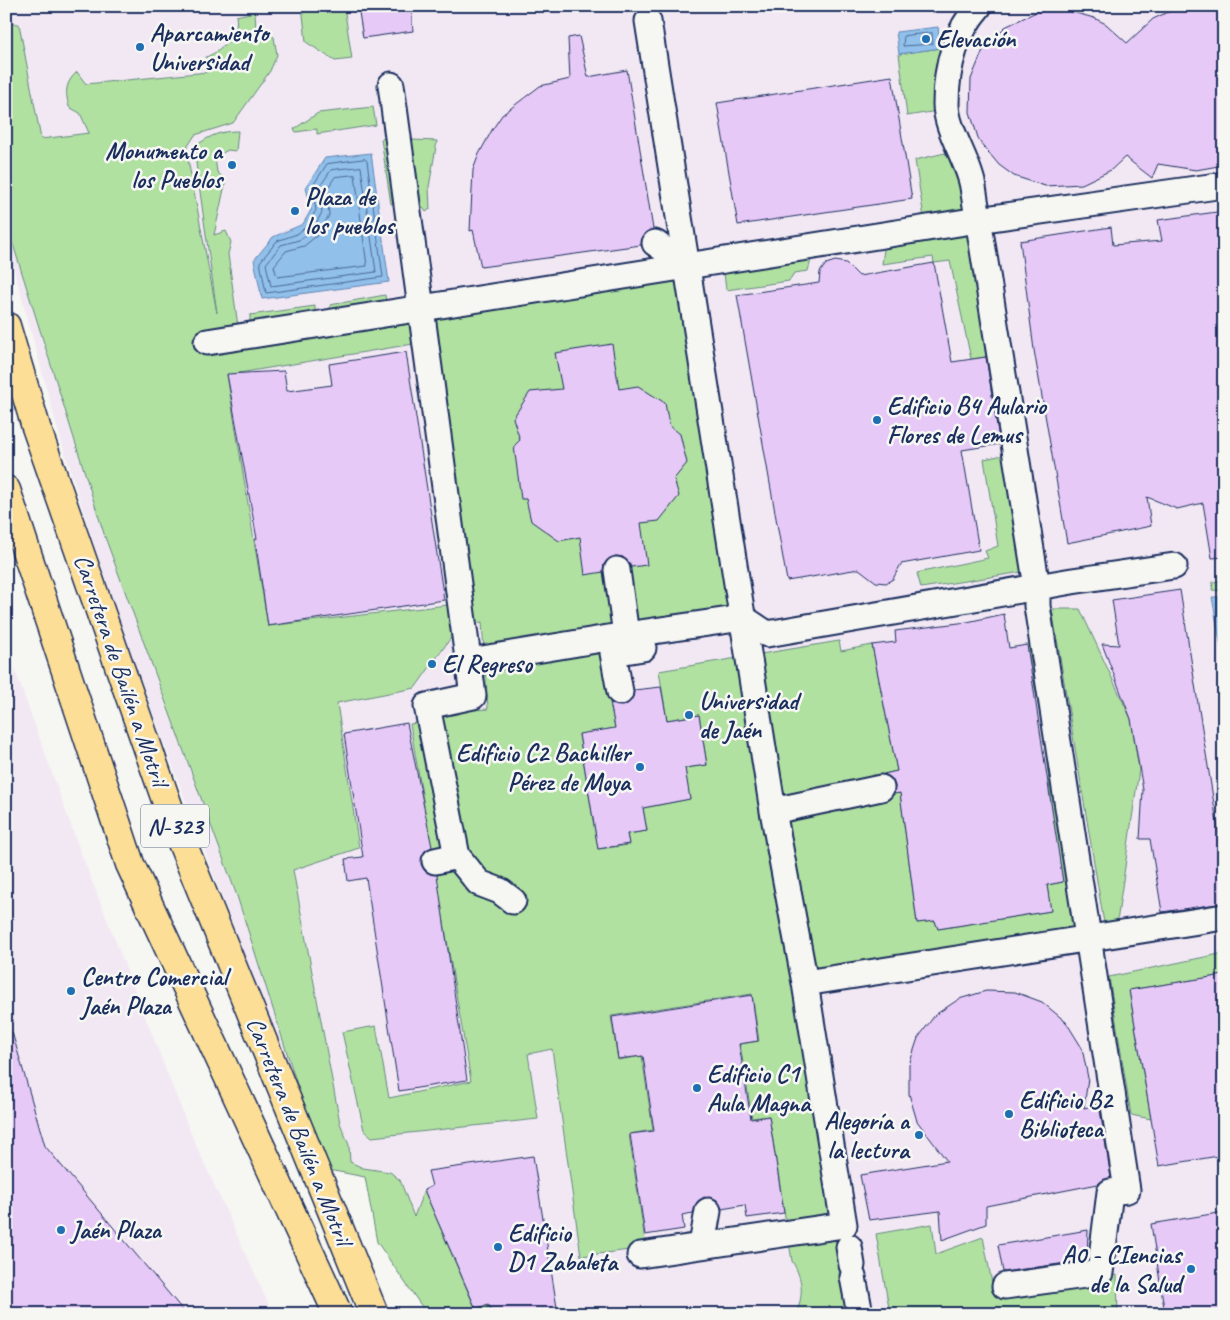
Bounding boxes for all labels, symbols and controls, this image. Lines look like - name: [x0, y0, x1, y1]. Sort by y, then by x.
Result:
- place label: Aparcamiento Universidad: [150, 17, 271, 78]
- place label: Elevación: [936, 23, 1017, 55]
- marker: Elevación: [920, 33, 932, 45]
- marker: Aparcamiento Universidad: [134, 41, 146, 53]
- place label: Monumento a los Pueblos: [105, 135, 224, 196]
- marker: Monumento a los Pueblos: [226, 159, 238, 171]
- place label: Plaza de los pueblos: [305, 181, 396, 242]
- marker: Plaza de los pueblos: [289, 205, 301, 217]
- place label: Edificio B4 Aulario Flores de Lemus: [887, 390, 1048, 451]
- marker: Edificio B4 Aulario Flores de Lemus: [871, 414, 883, 426]
- street label: Carretera de Bailén a Motril: [66, 550, 177, 794]
- place label: El Regreso: [442, 648, 534, 680]
- marker: El Regreso: [426, 658, 438, 670]
- place label: Universidad de Jaén: [699, 685, 802, 746]
- marker: Universidad de Jaén: [683, 709, 695, 721]
- place label: Edificio C2 Bachiller Pérez de Moya: [456, 737, 633, 798]
- marker: Edificio C2 Bachiller Pérez de Moya: [634, 761, 646, 773]
- road number: N-323: [141, 804, 209, 848]
- place label: Centro Comercial Jaén Plaza: [79, 961, 232, 1022]
- marker: Centro Comercial Jaén Plaza: [65, 985, 77, 997]
- street label: Carretera de Bailén a Motril: [239, 1013, 361, 1254]
- place label: Edificio C1 Aula Magna: [707, 1058, 812, 1119]
- marker: Edificio C1 Aula Magna: [691, 1082, 703, 1094]
- place label: Edificio B2 Biblioteca: [1019, 1084, 1115, 1145]
- place label: Alegoría a la lectura: [824, 1105, 911, 1166]
- marker: Edificio B2 Biblioteca: [1003, 1108, 1015, 1120]
- marker: Alegoría a la lectura: [913, 1129, 925, 1141]
- place label: Jaén Plaza: [69, 1214, 163, 1246]
- place label: Edificio D1 Zabaleta: [508, 1217, 619, 1278]
- marker: Jaén Plaza: [55, 1224, 67, 1236]
- place label: A0 - CIencias de la Salud: [1062, 1239, 1185, 1300]
- marker: Edificio D1 Zabaleta: [492, 1241, 504, 1253]
- marker: A0 - CIencias de la Salud: [1185, 1263, 1197, 1275]

